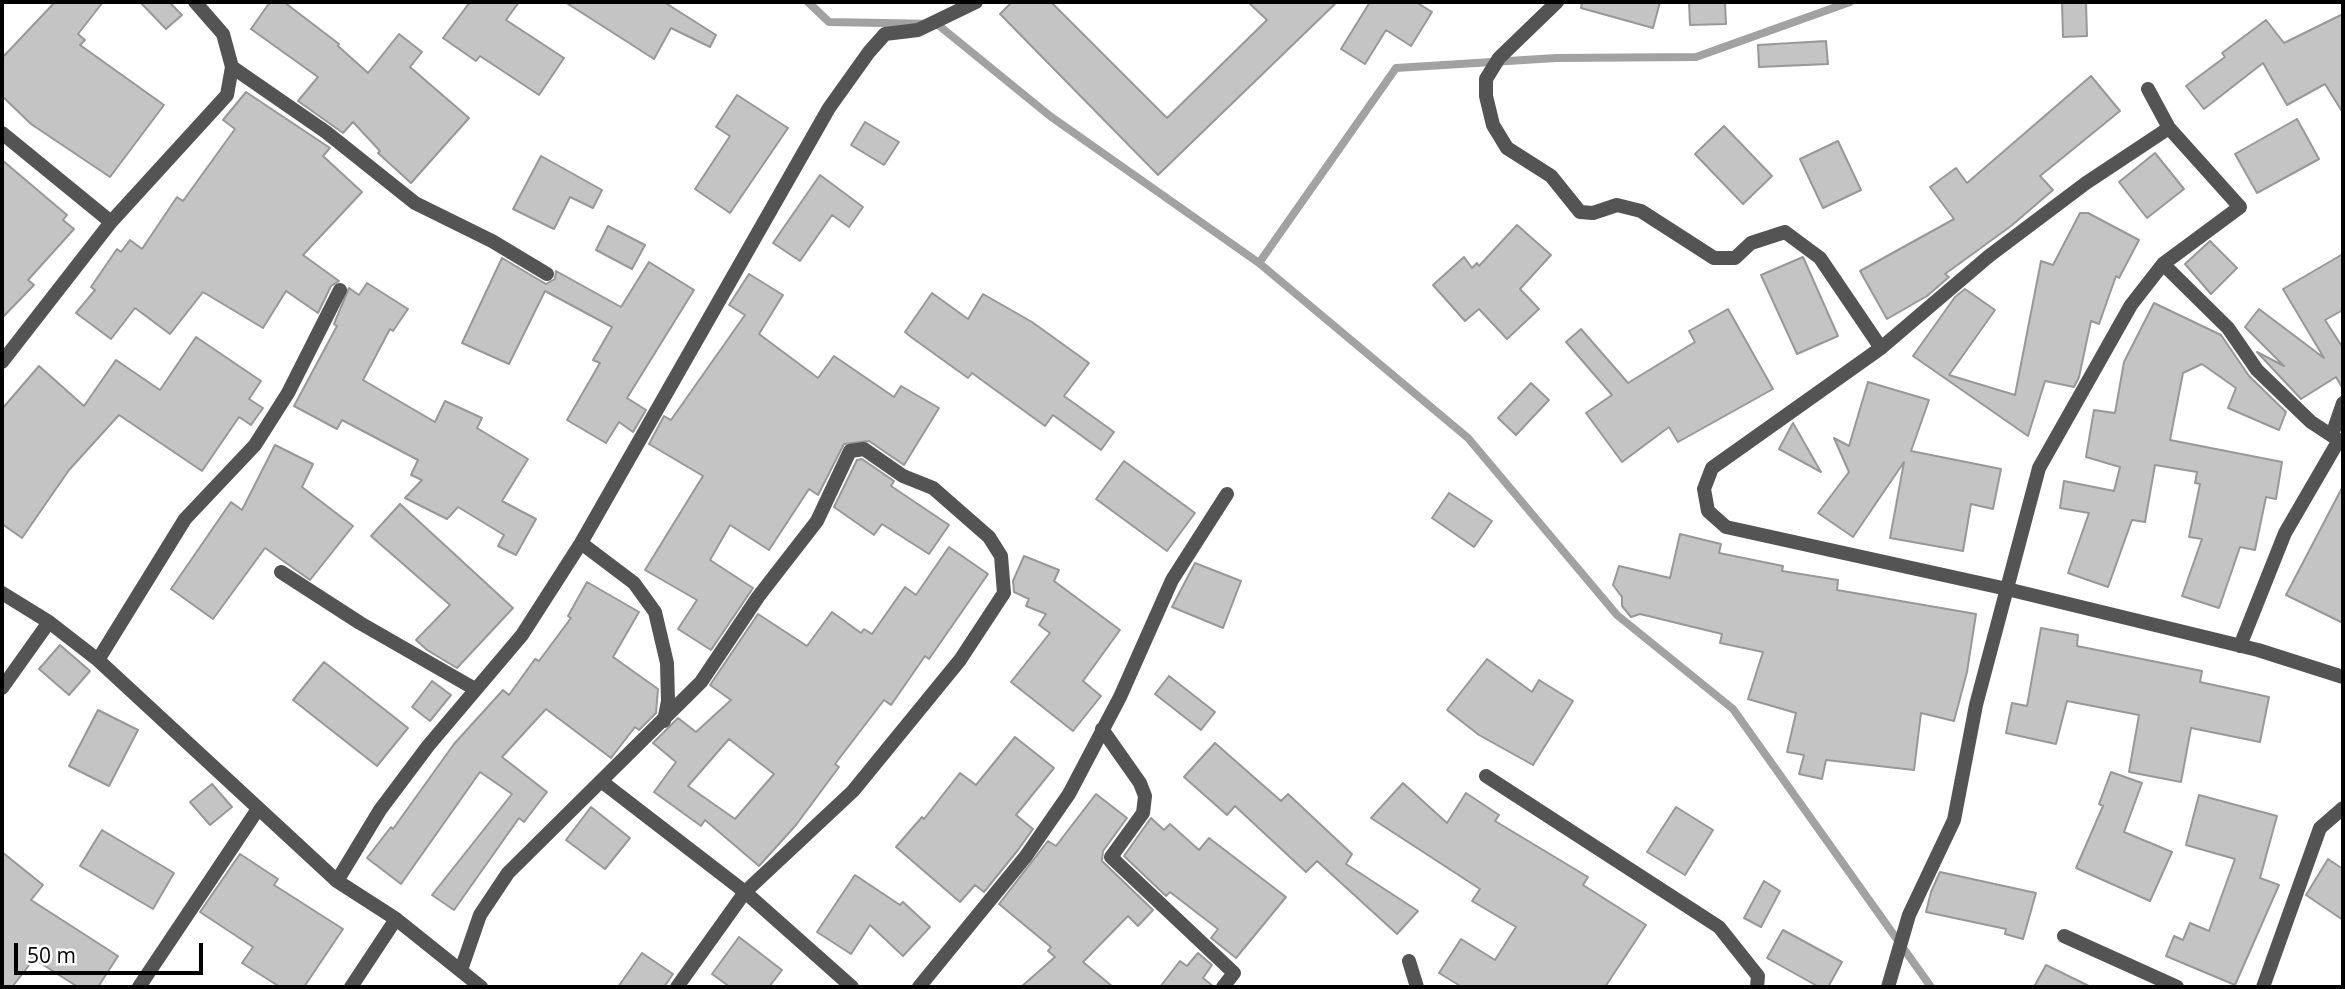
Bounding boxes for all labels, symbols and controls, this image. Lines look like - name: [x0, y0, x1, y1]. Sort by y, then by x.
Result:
- scale bar: [18, 930, 206, 974]
- text: 50 m: [27, 941, 76, 969]

